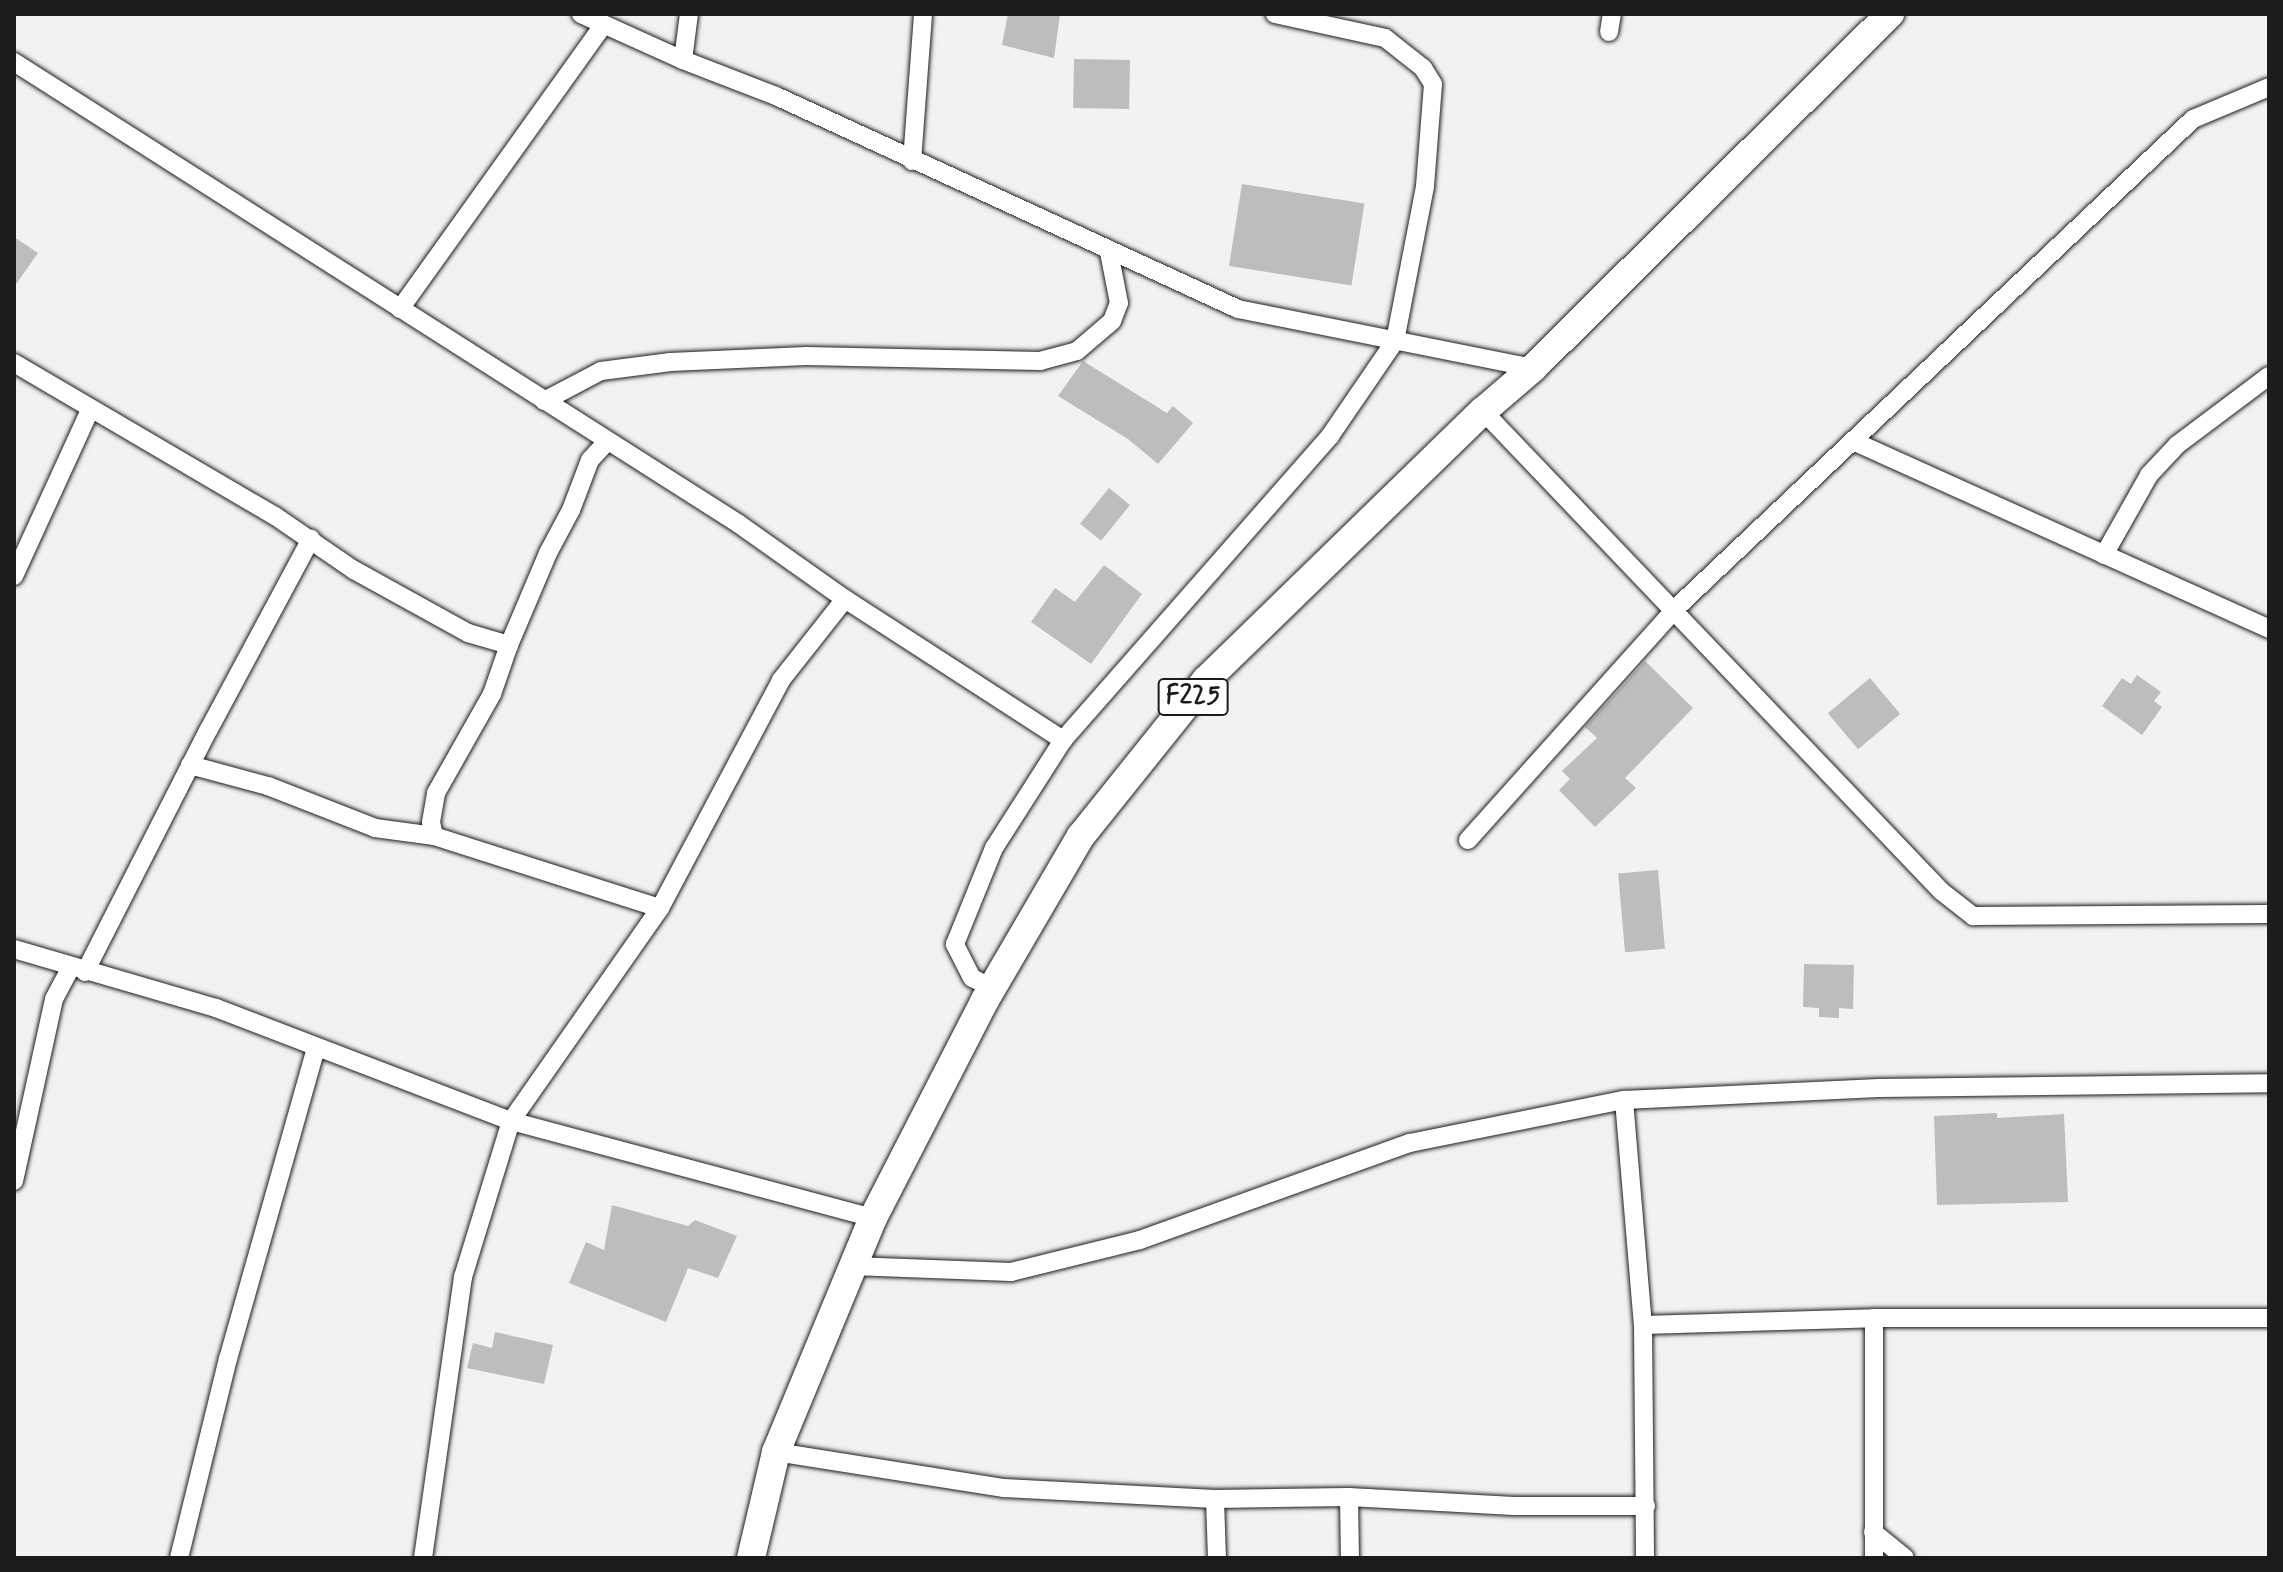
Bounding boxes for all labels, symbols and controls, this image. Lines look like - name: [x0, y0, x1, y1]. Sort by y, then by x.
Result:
- road number: F225: [1157, 675, 1229, 719]

